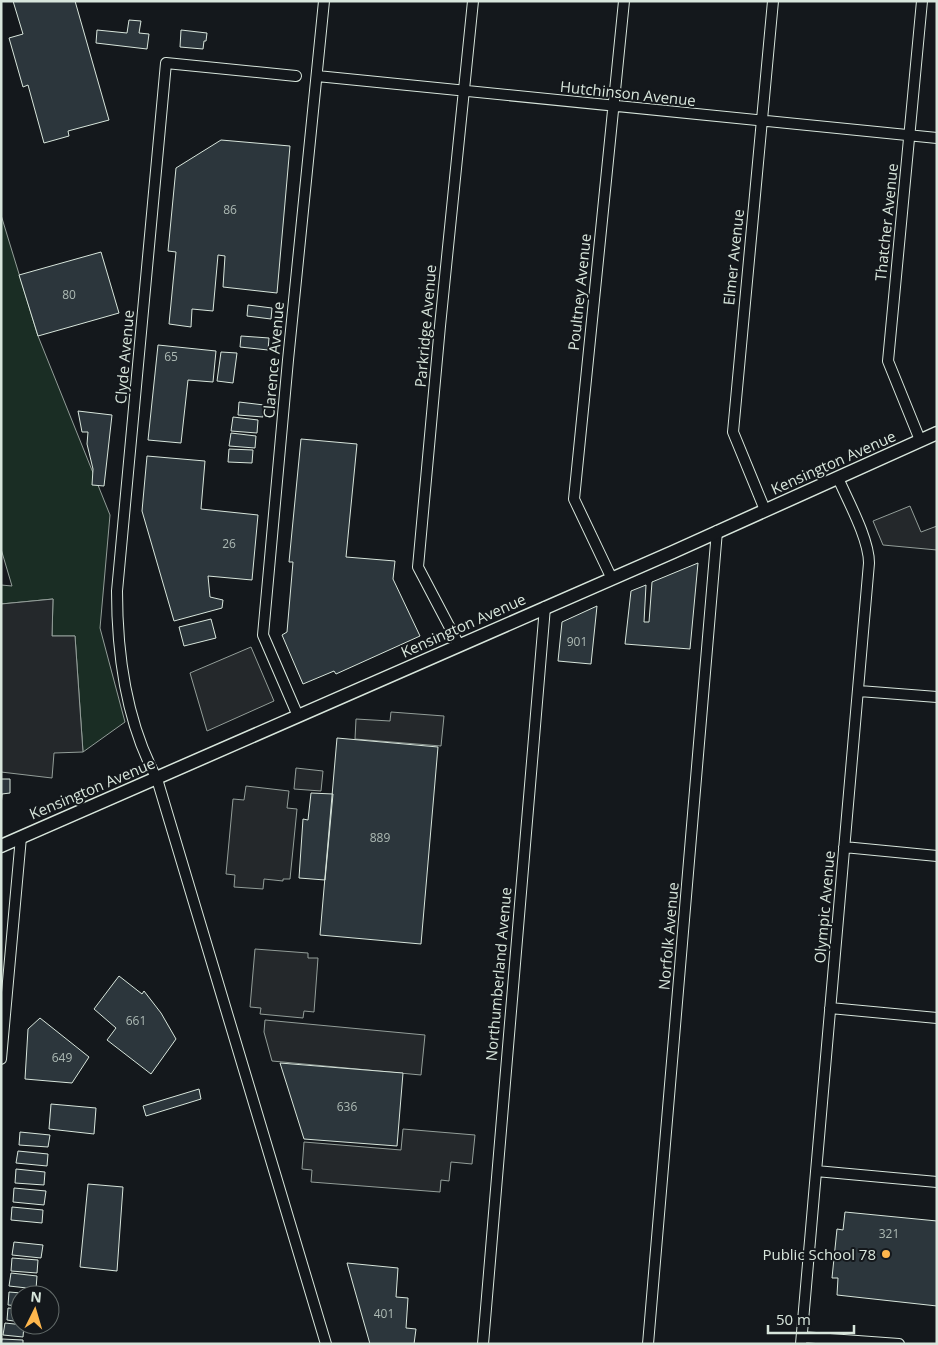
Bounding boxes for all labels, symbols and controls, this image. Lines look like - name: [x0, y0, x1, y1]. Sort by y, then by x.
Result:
- street label: Hutchinson Avenue: [559, 76, 697, 110]
- street label: Thatcher Avenue: [870, 162, 902, 282]
- house number: 86: [223, 201, 237, 218]
- street label: Elmer Avenue: [718, 208, 748, 306]
- street label: Poultney Avenue: [563, 232, 595, 352]
- street label: Parkridge Avenue: [410, 264, 440, 388]
- house number: 80: [62, 286, 76, 303]
- street label: Clarence Avenue: [258, 301, 288, 419]
- street label: Clyde Avenue: [110, 309, 138, 405]
- house number: 65: [164, 348, 178, 365]
- street label: Kensington Avenue: [767, 425, 899, 499]
- house number: 26: [222, 535, 236, 552]
- street label: Kensington Avenue: [397, 588, 529, 662]
- house number: 901: [567, 633, 587, 650]
- street label: Kensington Avenue: [26, 752, 158, 824]
- house number: 889: [370, 829, 390, 846]
- street label: Olympic Avenue: [809, 850, 839, 964]
- street label: Norfolk Avenue: [653, 881, 683, 991]
- street label: Northumberland Avenue: [480, 886, 516, 1062]
- house number: 661: [126, 1012, 146, 1029]
- house number: 649: [52, 1049, 72, 1066]
- house number: 636: [337, 1098, 357, 1115]
- house number: 321: [879, 1225, 899, 1242]
- place label: Public School 78: [762, 1244, 876, 1264]
- marker: Public School 78: [880, 1248, 892, 1260]
- north arrow: [10, 1285, 60, 1335]
- text: N: [30, 1287, 43, 1307]
- scale bar: [768, 1302, 854, 1334]
- house number: 401: [374, 1305, 394, 1322]
- text: 50 m: [776, 1309, 811, 1329]

